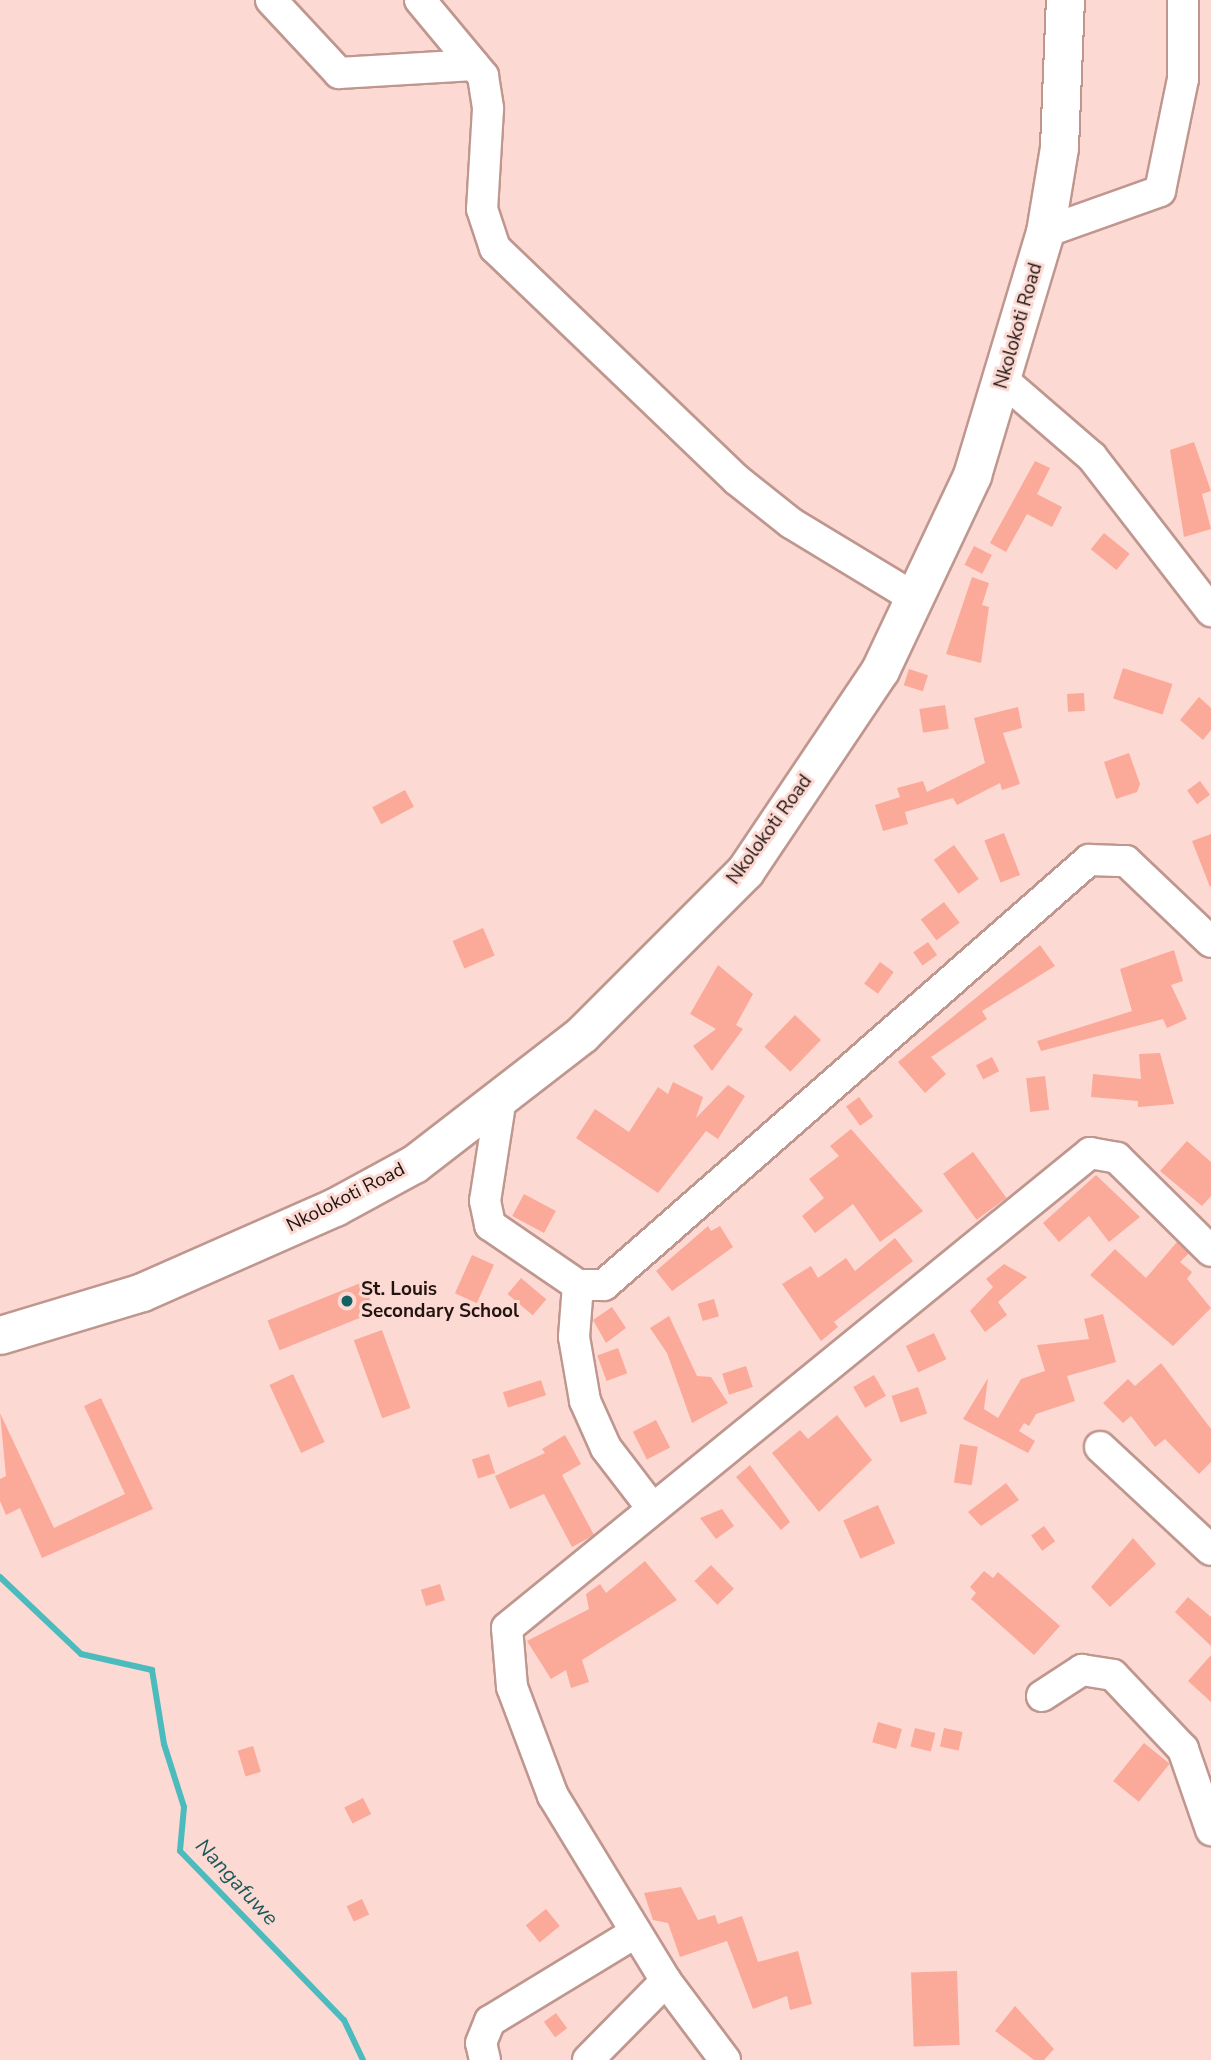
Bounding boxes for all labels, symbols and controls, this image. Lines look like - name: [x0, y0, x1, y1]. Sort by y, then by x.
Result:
- street label: Nkolokoti Road: [990, 260, 1048, 392]
- street label: Nkolokoti Road: [723, 771, 817, 889]
- street label: Nkolokoti Road: [283, 1158, 409, 1238]
- place label: St. Louis Secondary School: [361, 1279, 519, 1323]
- marker: St. Louis Secondary School: [339, 1293, 355, 1309]
- water label: Nangafuwe: [190, 1833, 284, 1931]

